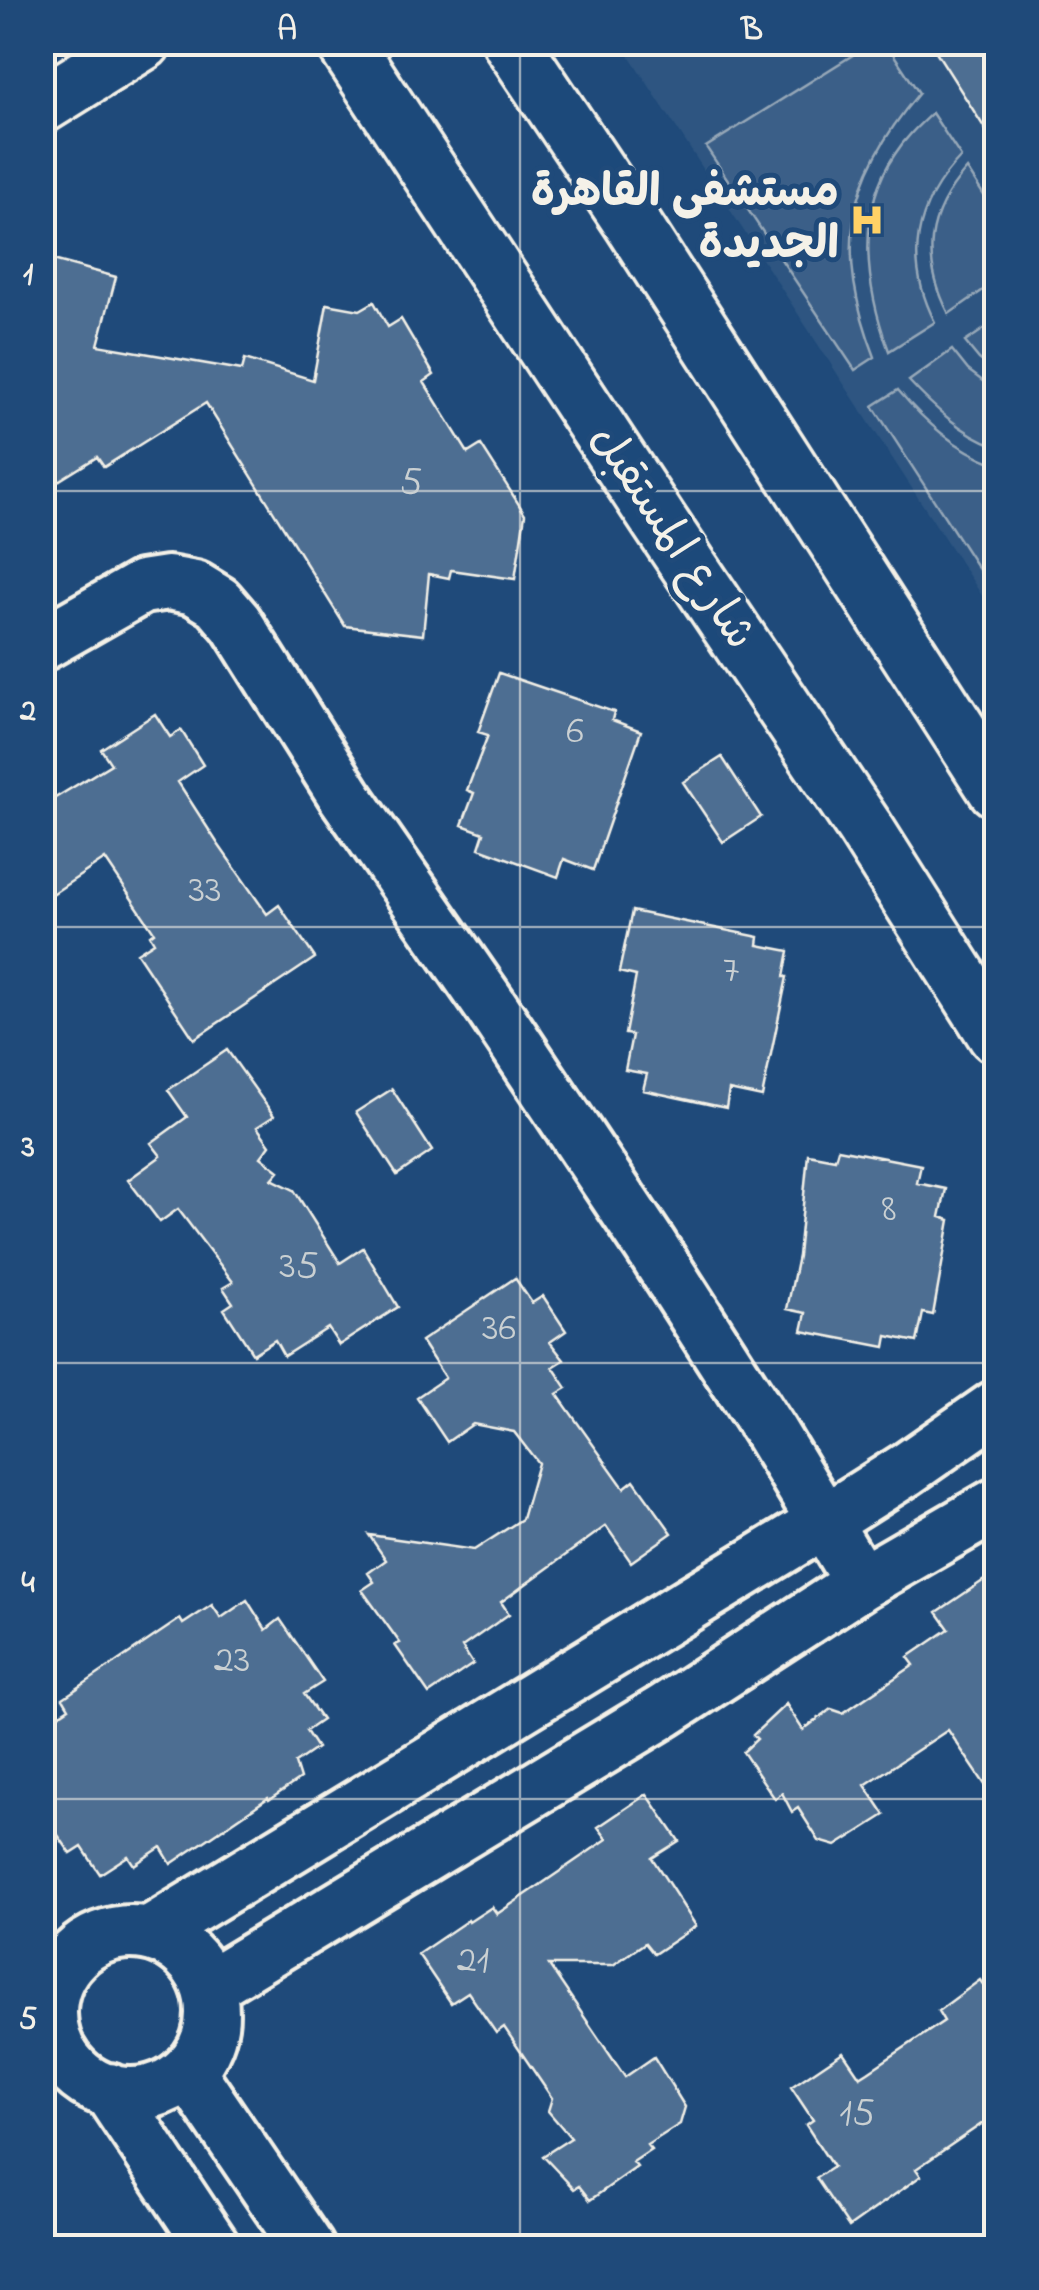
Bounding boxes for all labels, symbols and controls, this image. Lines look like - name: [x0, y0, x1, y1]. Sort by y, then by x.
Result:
- text: A: [277, 8, 297, 55]
- text: B: [739, 8, 763, 55]
- place label: مستشفى القاهرة الجديدة: [531, 161, 839, 279]
- hospital icon: مستشفى القاهرة الجديدة: [848, 201, 886, 239]
- text: 1: [23, 253, 33, 300]
- street label: شارع المستقبل: [571, 412, 771, 664]
- house number: 5: [400, 454, 422, 513]
- text: 2: [19, 689, 36, 736]
- house number: 6: [566, 703, 584, 762]
- house number: 33: [188, 862, 222, 921]
- house number: 7: [723, 942, 739, 1001]
- text: 3: [20, 1125, 35, 1172]
- house number: 8: [882, 1181, 897, 1240]
- house number: 35: [279, 1238, 319, 1297]
- house number: 36: [482, 1300, 516, 1359]
- text: 4: [21, 1561, 35, 1608]
- house number: 23: [214, 1632, 250, 1691]
- house number: 21: [457, 1932, 489, 1991]
- text: 5: [19, 1997, 37, 2044]
- house number: 15: [839, 2085, 875, 2144]

